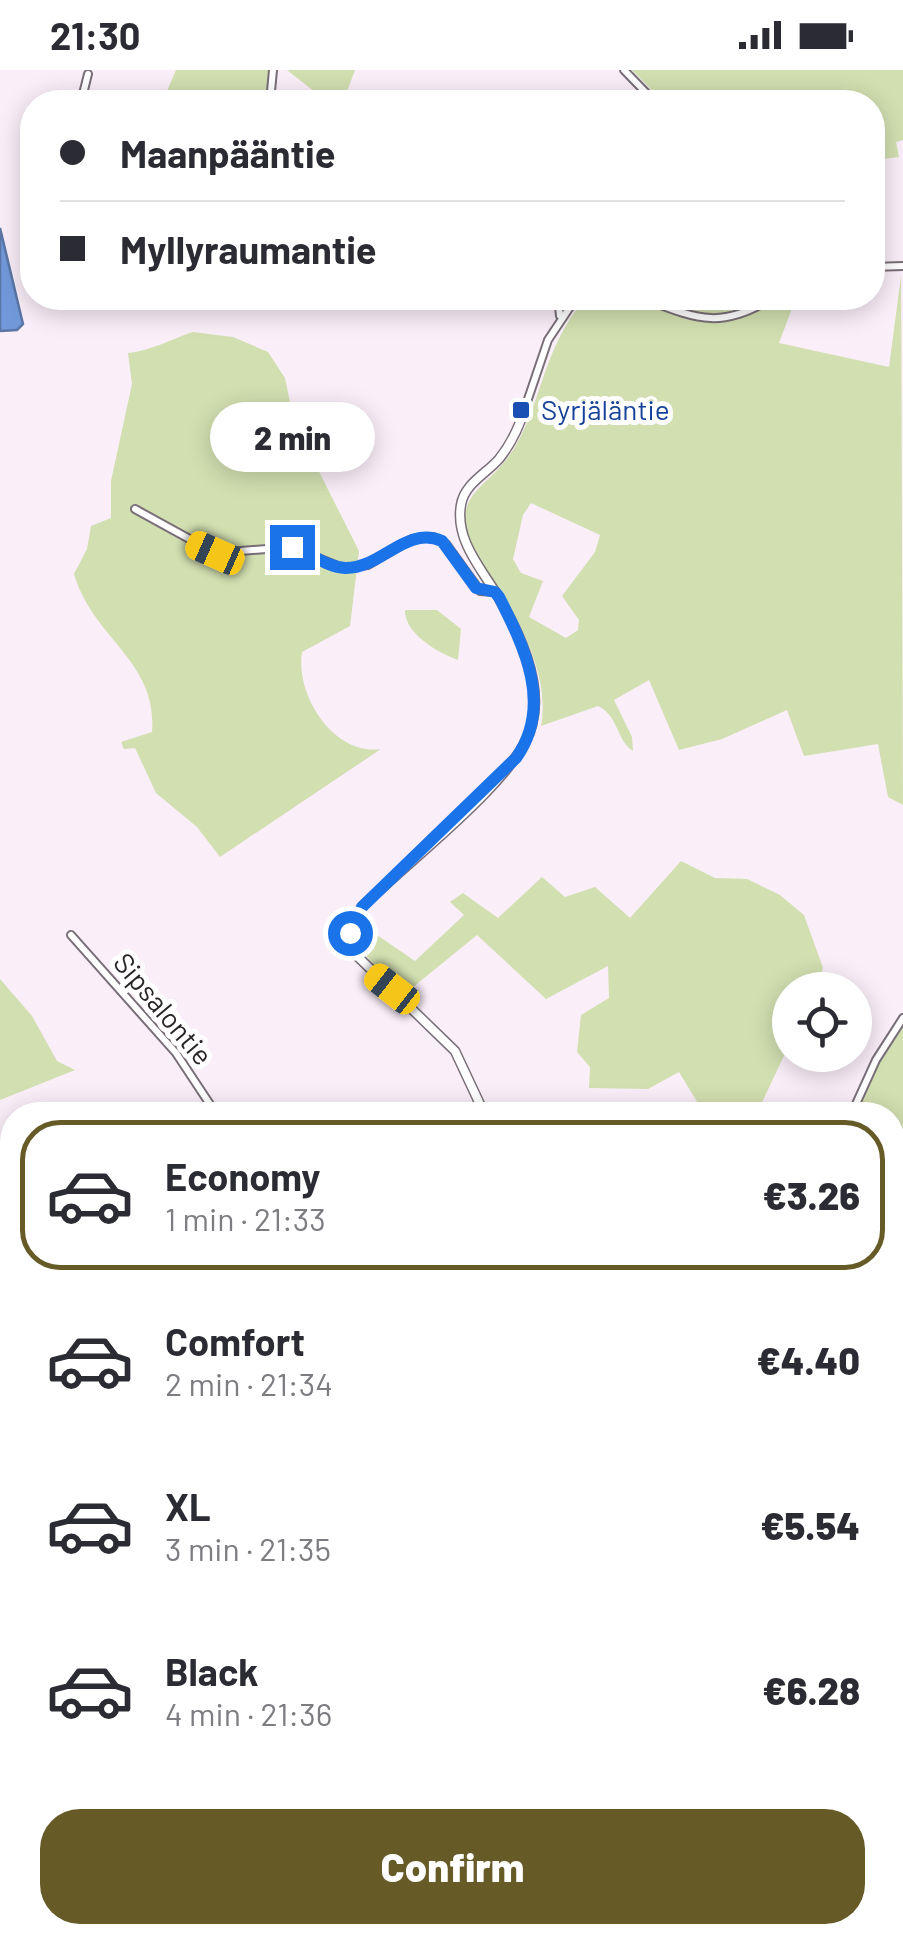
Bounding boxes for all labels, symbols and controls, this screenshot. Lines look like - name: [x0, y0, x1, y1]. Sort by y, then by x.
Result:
- text: 21:30: [50, 12, 141, 58]
- text: Maanpääntie: [120, 130, 335, 176]
- text: Myllyraumantie: [120, 226, 377, 272]
- place label: Syrjäläntie: [541, 392, 670, 426]
- marker: Syrjäläntie: [510, 399, 532, 421]
- callout: 2 min: [210, 402, 374, 472]
- text: 2 min: [254, 418, 331, 456]
- route end: [270, 525, 315, 570]
- car: [181, 527, 249, 579]
- route start: [328, 911, 373, 956]
- street label: Sipsalontie: [107, 945, 220, 1071]
- car: [359, 959, 425, 1019]
- map controls: [772, 972, 872, 1072]
- button: locate: [772, 972, 872, 1072]
- icon: car: [45, 1150, 135, 1240]
- text: Economy: [165, 1153, 320, 1199]
- text: €3.26: [763, 1172, 860, 1218]
- text: 1 min · 21:33: [165, 1199, 326, 1237]
- icon: car: [45, 1315, 135, 1405]
- text: Comfort: [165, 1318, 305, 1364]
- text: €4.40: [757, 1337, 860, 1383]
- text: 2 min · 21:34: [165, 1364, 333, 1402]
- icon: car: [45, 1480, 135, 1570]
- text: XL: [165, 1483, 211, 1529]
- text: €5.54: [760, 1502, 860, 1548]
- text: 3 min · 21:35: [165, 1529, 331, 1567]
- icon: car: [45, 1645, 135, 1735]
- text: Black: [165, 1648, 259, 1694]
- text: €6.28: [763, 1667, 860, 1713]
- text: 4 min · 21:36: [165, 1694, 332, 1732]
- button: Confirm: [40, 1809, 865, 1924]

